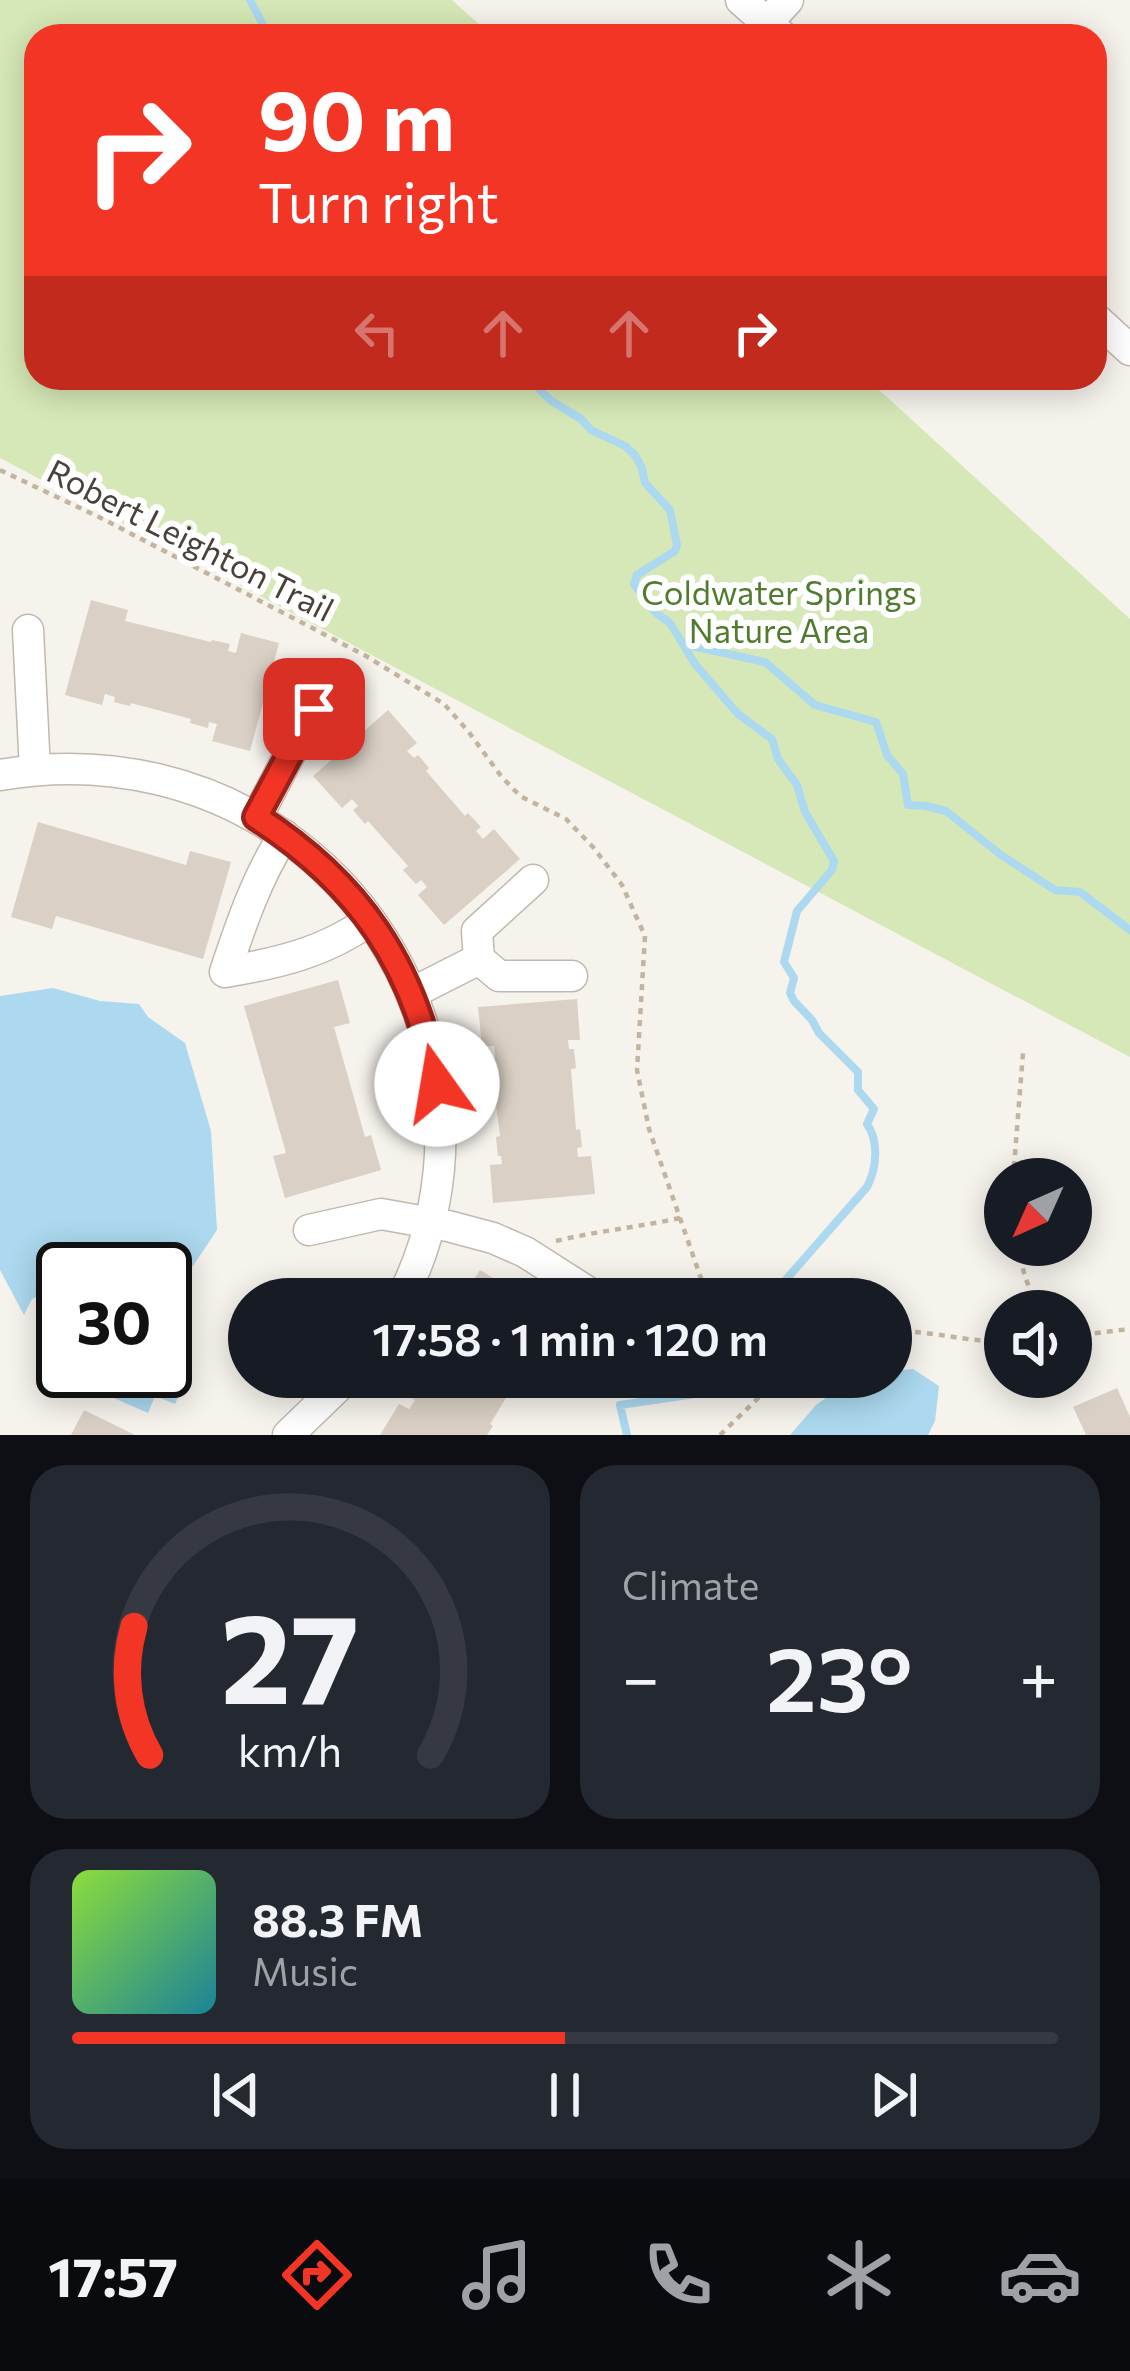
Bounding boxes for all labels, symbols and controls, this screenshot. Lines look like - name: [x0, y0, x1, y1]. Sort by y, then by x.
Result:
- text: 90 m: [258, 66, 455, 168]
- icon: right: [60, 72, 216, 228]
- text: Turn right: [258, 168, 499, 234]
- icon: left: [344, 300, 410, 366]
- icon: ahead: [470, 300, 536, 366]
- icon: ahead: [596, 300, 662, 366]
- icon: right: [722, 300, 788, 366]
- street label: Robert Leighton Trail: [41, 449, 341, 629]
- park label: Coldwater Springs Nature Area: [641, 571, 917, 650]
- pin: [263, 658, 365, 760]
- icon: arrive: [281, 676, 347, 742]
- position arrow: [374, 1021, 500, 1147]
- north arrow: [984, 1158, 1092, 1266]
- map controls: [984, 1158, 1092, 1398]
- speed limit sign: 30: [36, 1242, 192, 1398]
- button: sound: [984, 1290, 1092, 1398]
- text: 17:58 · 1 min · 120 m: [372, 1310, 768, 1365]
- text: Climate: [622, 1560, 759, 1608]
- text: 27: [221, 1577, 359, 1730]
- text: 23°: [766, 1620, 913, 1731]
- text: −: [622, 1635, 660, 1716]
- text: +: [1019, 1635, 1058, 1716]
- text: km/h: [238, 1723, 342, 1776]
- text: 88.3 FM: [252, 1891, 423, 1946]
- text: Music: [252, 1946, 358, 1994]
- icon: previous: [203, 2062, 269, 2128]
- icon: pause: [532, 2062, 598, 2128]
- icon: next: [861, 2062, 927, 2128]
- icon: directions: [275, 2233, 359, 2317]
- icon: music: [455, 2233, 539, 2317]
- icon: phone: [636, 2233, 720, 2317]
- icon: climate: [817, 2233, 901, 2317]
- icon: car: [998, 2233, 1082, 2317]
- text: 17:57: [48, 2242, 178, 2308]

